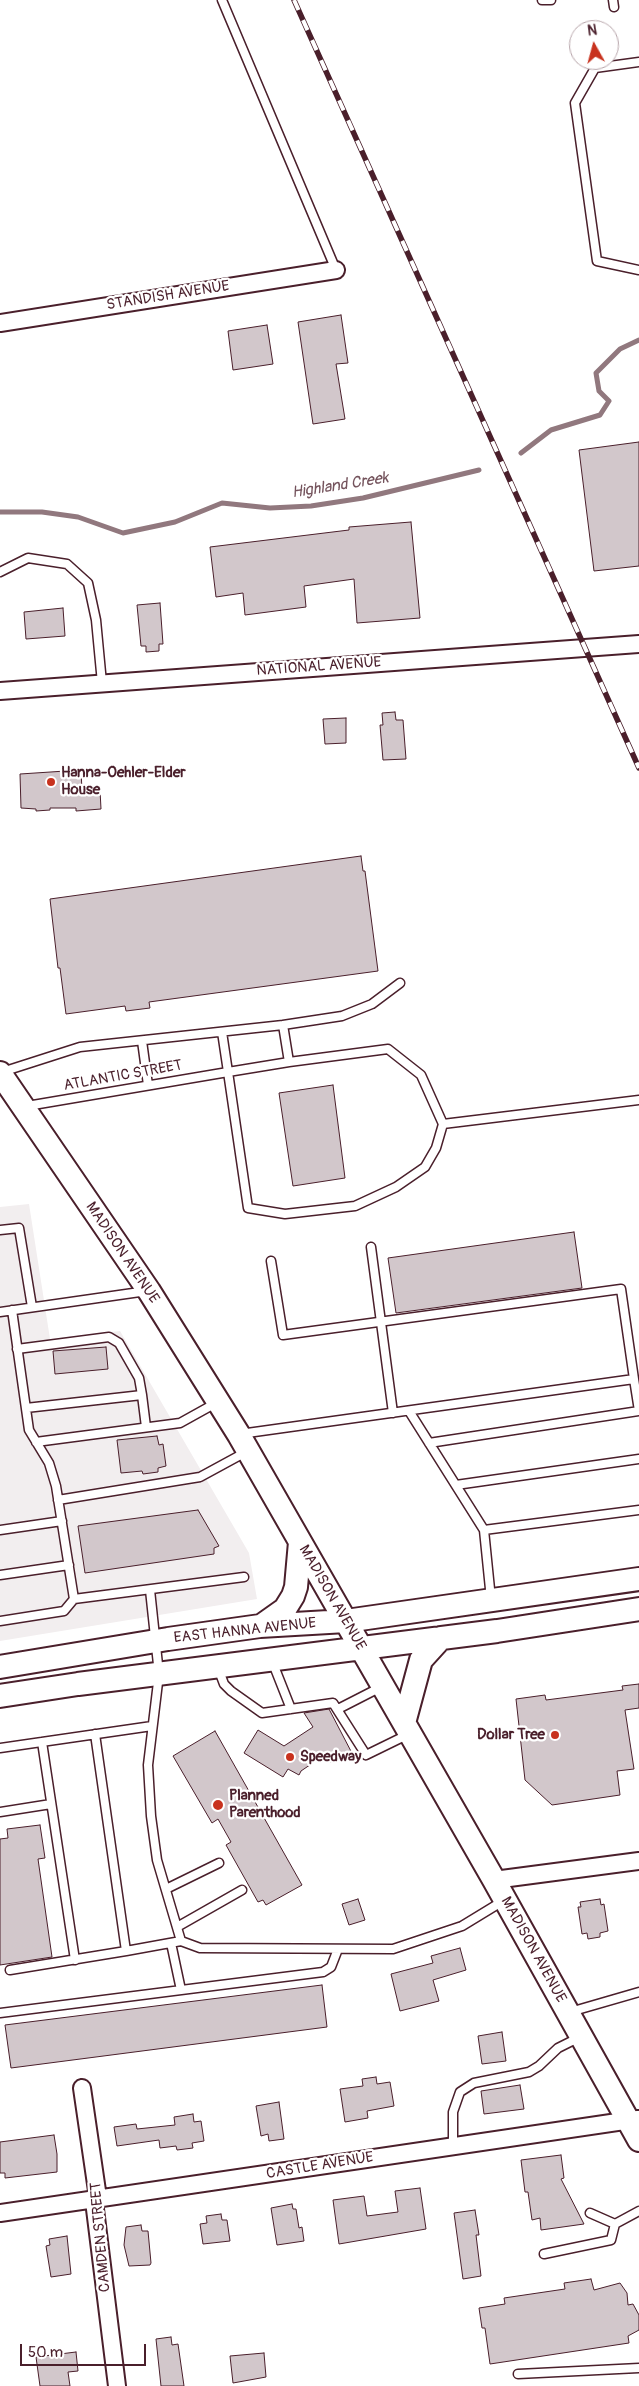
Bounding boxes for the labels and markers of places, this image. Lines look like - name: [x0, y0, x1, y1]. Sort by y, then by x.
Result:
- place label: Hanna-Oehler-Elder House: [61, 764, 186, 799]
- marker: Hanna-Oehler-Elder House: [45, 776, 57, 788]
- place label: Dollar Tree: [477, 1726, 545, 1744]
- marker: Dollar Tree: [549, 1729, 561, 1741]
- place label: Speedway: [300, 1748, 361, 1766]
- marker: Speedway: [284, 1751, 296, 1763]
- place label: Planned Parenthood: [229, 1787, 301, 1822]
- marker: Planned Parenthood: [211, 1798, 225, 1812]

